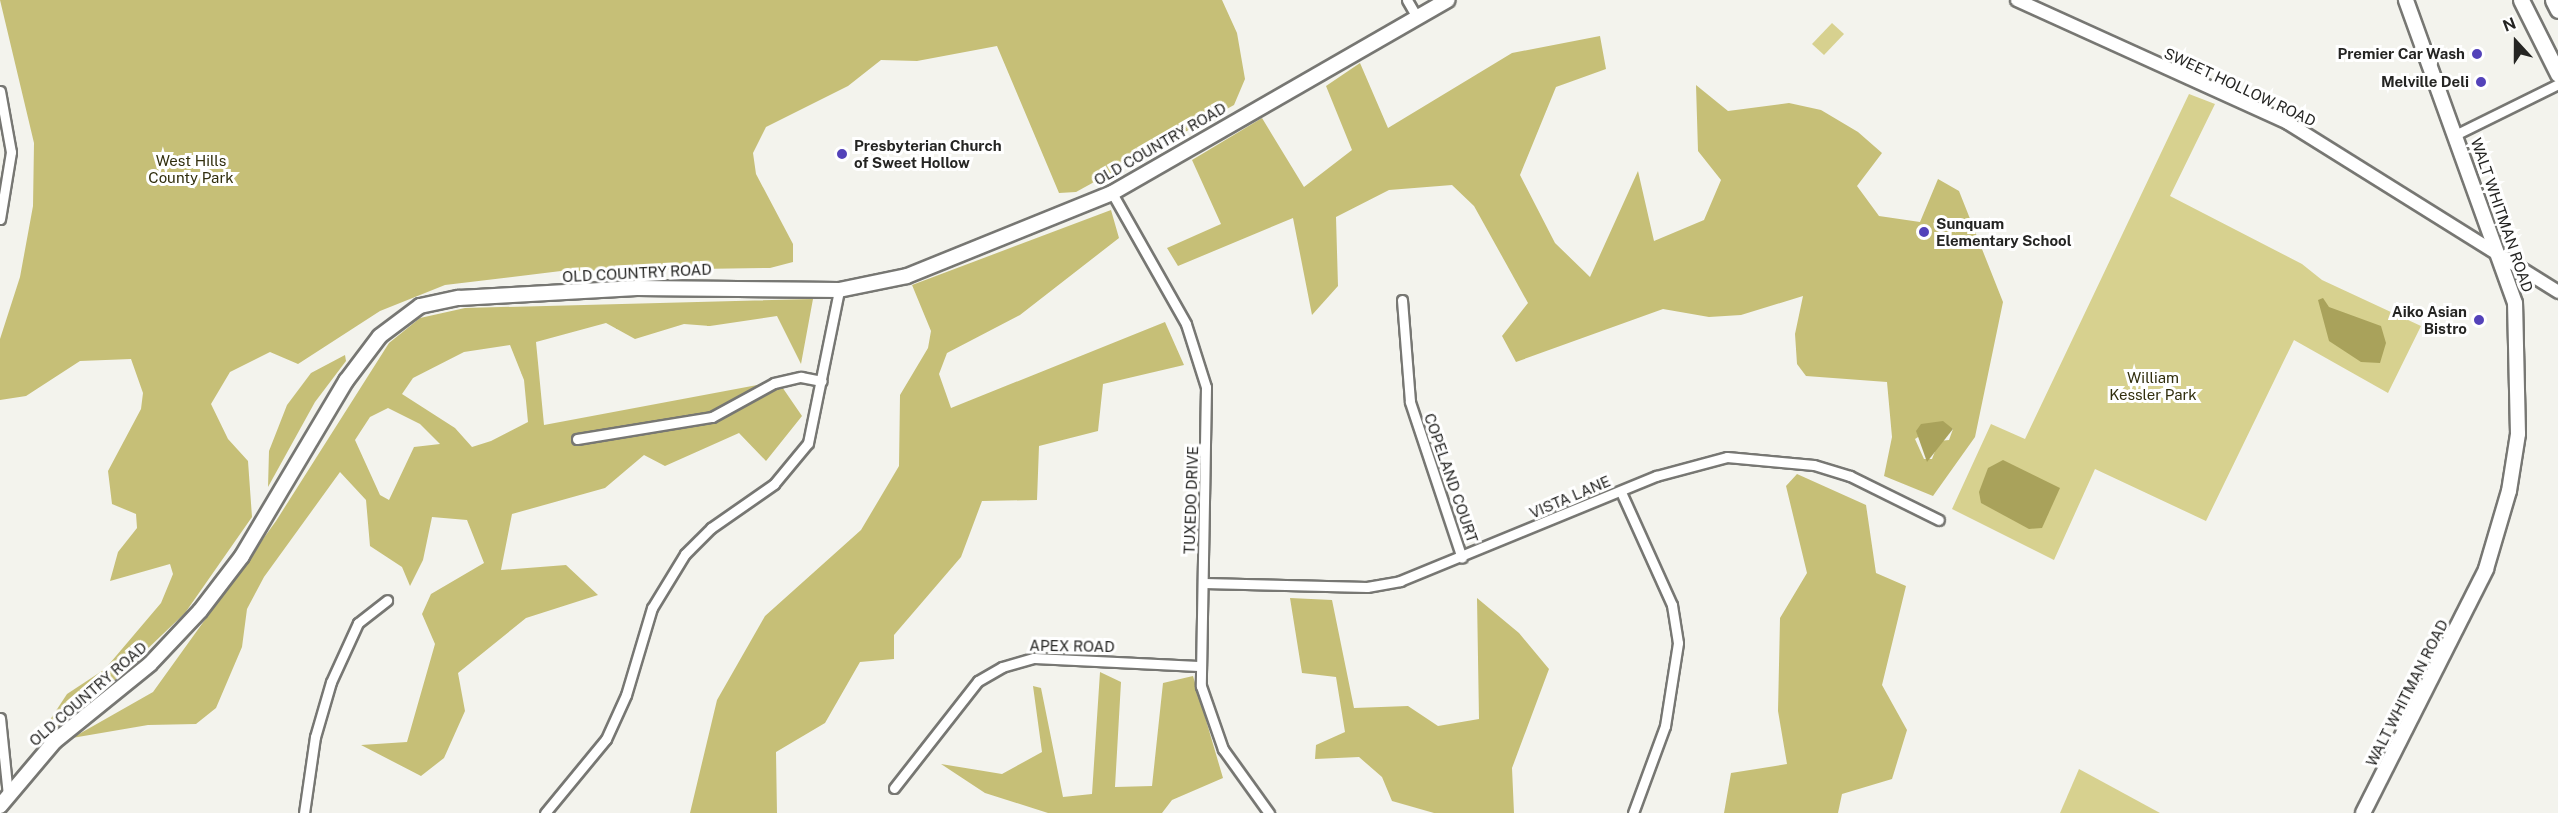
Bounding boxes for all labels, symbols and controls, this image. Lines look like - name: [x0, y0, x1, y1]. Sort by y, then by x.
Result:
- north arrow: [2486, 12, 2546, 72]
- text: N: [2500, 14, 2519, 36]
- street label: SWEET HOLLOW ROAD: [2161, 44, 2319, 130]
- place label: Premier Car Wash: [2337, 45, 2465, 63]
- marker: Premier Car Wash: [2470, 47, 2484, 61]
- place label: Melville Deli: [2381, 73, 2469, 91]
- marker: Melville Deli: [2474, 75, 2488, 89]
- street label: OLD COUNTRY ROAD: [1091, 99, 1229, 189]
- street label: WALT WHITMAN ROAD: [2467, 135, 2537, 295]
- place label: Presbyterian Church of Sweet Hollow: [854, 136, 1002, 171]
- marker: Presbyterian Church of Sweet Hollow: [835, 147, 849, 161]
- park label: West Hills County Park: [148, 151, 234, 186]
- place label: Sunquam Elementary School: [1936, 214, 2072, 249]
- marker: Sunquam Elementary School: [1917, 225, 1931, 239]
- street label: OLD COUNTRY ROAD: [562, 260, 712, 286]
- place label: Aiko Asian Bistro: [2392, 302, 2467, 337]
- marker: Aiko Asian Bistro: [2472, 313, 2486, 327]
- park label: William Kessler Park: [2109, 368, 2197, 403]
- street label: COPELAND COURT: [1420, 411, 1482, 545]
- street label: TUXEDO DRIVE: [1180, 446, 1202, 554]
- street label: VISTA LANE: [1527, 472, 1613, 522]
- street label: WALT WHITMAN ROAD: [2362, 617, 2452, 769]
- street label: APEX ROAD: [1029, 636, 1115, 656]
- street label: OLD COUNTRY ROAD: [26, 638, 150, 750]

